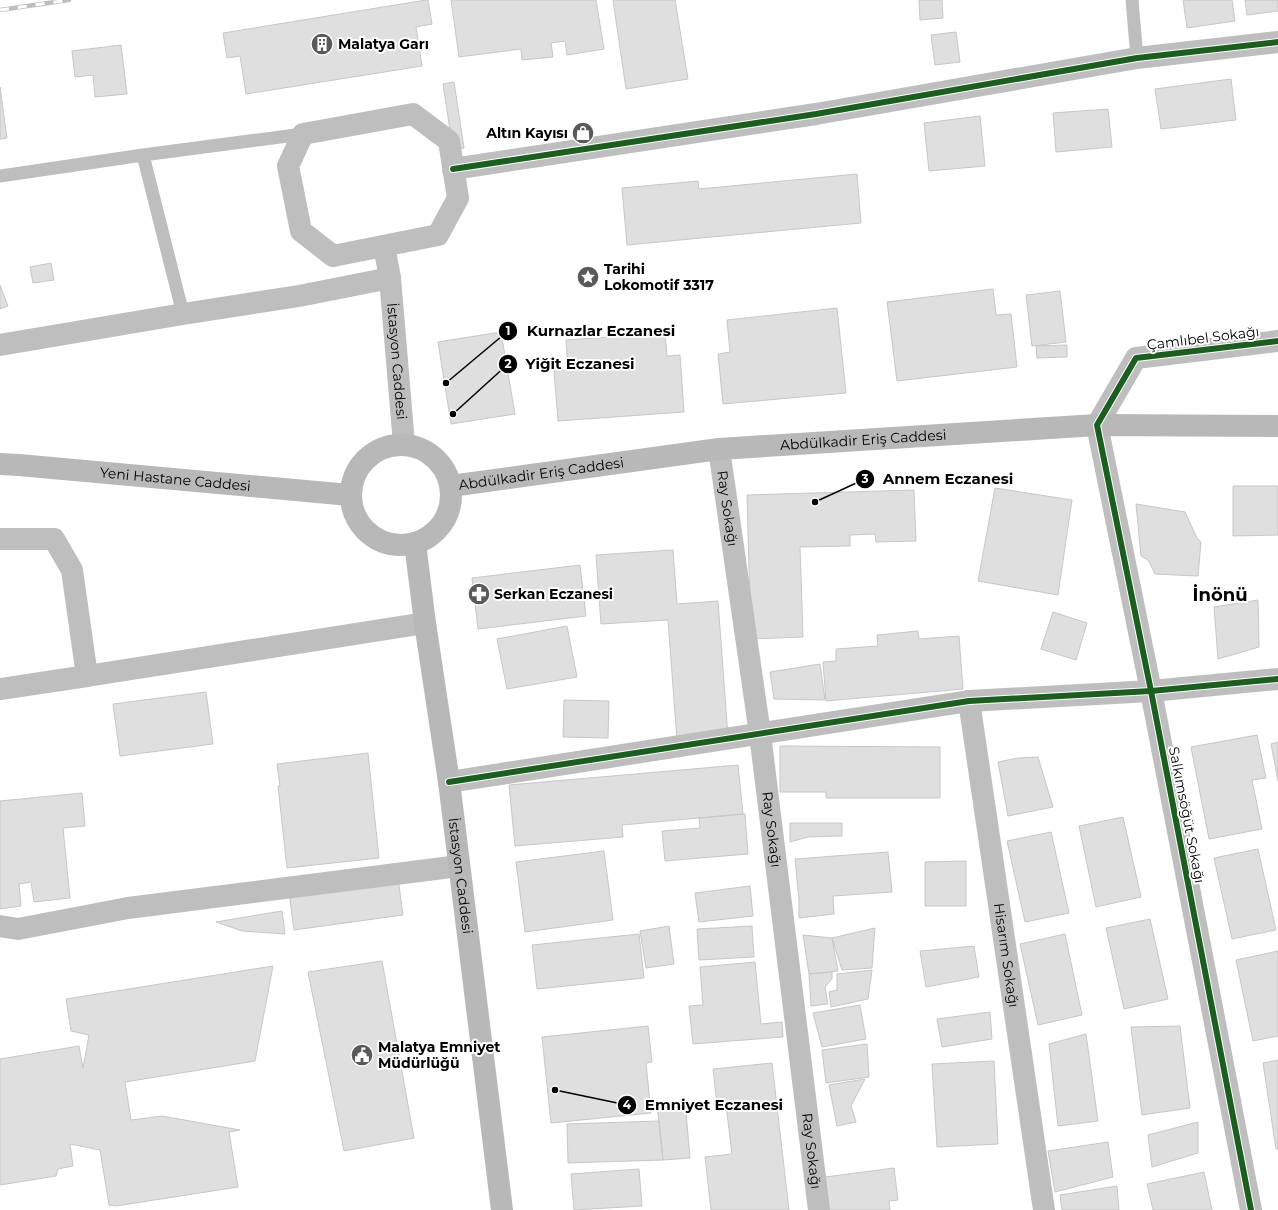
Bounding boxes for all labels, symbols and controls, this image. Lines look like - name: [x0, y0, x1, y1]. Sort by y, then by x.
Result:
- building icon: Malatya Garı: [309, 31, 335, 57]
- place label: Malatya Garı: [338, 35, 429, 53]
- shop icon: Altın Kayısı: [570, 120, 596, 146]
- place label: Altın Kayısı: [485, 124, 568, 142]
- place label: Tarihi Lokomotif 3317: [604, 260, 714, 294]
- place icon: Tarihi Lokomotif 3317: [575, 264, 601, 290]
- street label: İstasyon Caddesi: [383, 302, 411, 420]
- callout: Kurnazlar Eczanesi: [498, 317, 683, 344]
- text: Kurnazlar Eczanesi: [527, 321, 675, 340]
- street label: Çamlıbel Sokağı: [1146, 322, 1260, 354]
- text: 1: [506, 323, 510, 338]
- callout: Yiğit Eczanesi: [498, 350, 643, 377]
- text: Yiğit Eczanesi: [525, 354, 634, 373]
- text: 2: [504, 356, 512, 371]
- street label: Abdülkadir Eriş Caddesi: [779, 426, 947, 454]
- street label: Abdülkadir Eriş Caddesi: [457, 453, 625, 494]
- street label: Yeni Hastane Caddesi: [99, 463, 252, 495]
- callout: Annem Eczanesi: [855, 465, 1021, 492]
- street label: Ray Sokağı: [713, 469, 742, 548]
- text: Annem Eczanesi: [882, 469, 1013, 488]
- text: 3: [860, 471, 869, 486]
- pharmacy icon: Serkan Eczanesi: [466, 581, 492, 607]
- district label: İnönü: [1192, 584, 1248, 606]
- place label: Serkan Eczanesi: [494, 585, 613, 603]
- street label: Salkımsöğüt Sokağı: [1165, 745, 1209, 885]
- street label: Ray Sokağı: [758, 790, 785, 868]
- street label: İstasyon Caddesi: [444, 817, 477, 935]
- street label: Hisarım Sokağı: [990, 902, 1023, 1009]
- place label: Malatya Emniyet Müdürlüğü: [378, 1038, 500, 1072]
- public building icon: Malatya Emniyet Müdürlüğü: [349, 1042, 375, 1068]
- callout: Emniyet Eczanesi: [617, 1092, 791, 1119]
- text: Emniyet Eczanesi: [645, 1095, 783, 1114]
- text: 4: [623, 1097, 632, 1112]
- street label: Ray Sokağı: [798, 1112, 825, 1190]

